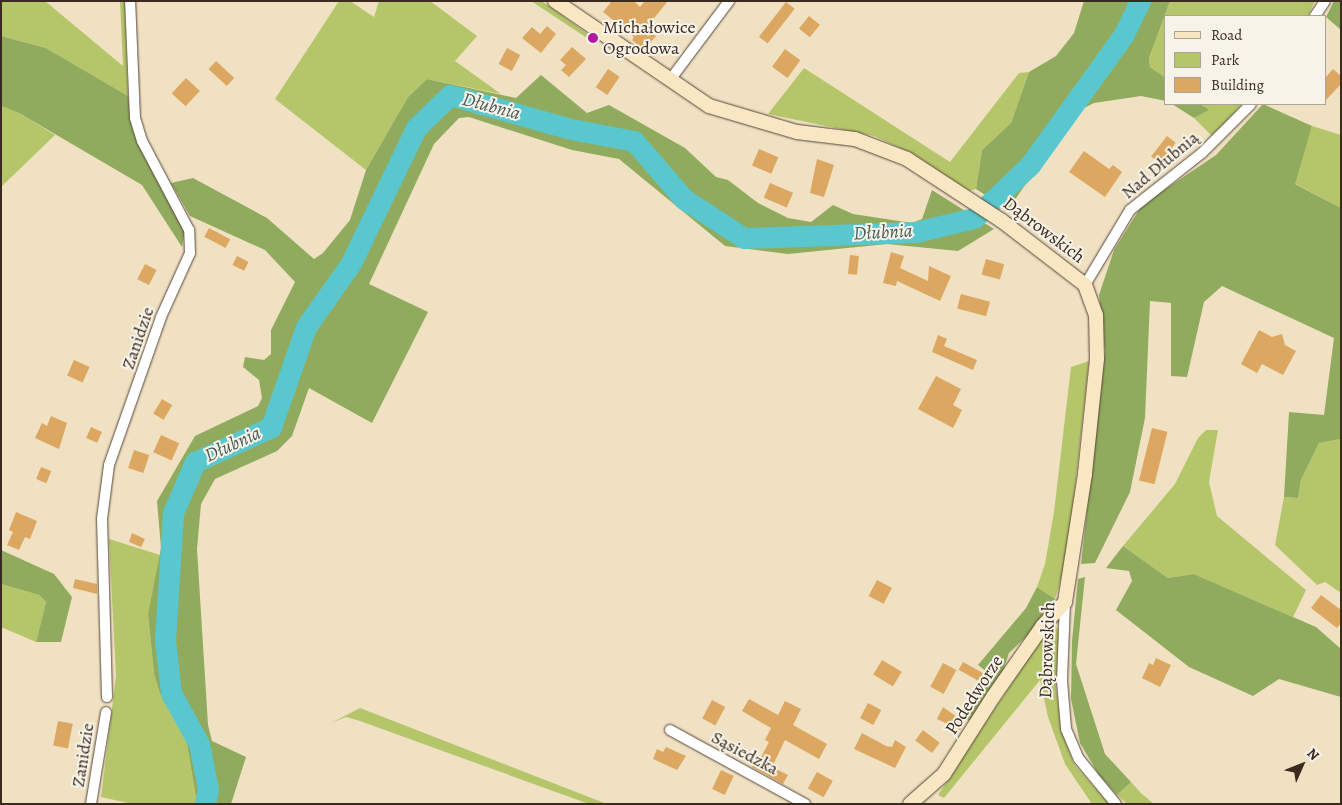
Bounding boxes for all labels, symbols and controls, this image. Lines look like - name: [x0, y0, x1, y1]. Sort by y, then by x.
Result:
- legend: [1164, 15, 1327, 105]
- place label: Michałowice Ogrodowa: [603, 17, 696, 59]
- text: Road: [1211, 25, 1242, 45]
- marker: Michałowice Ogrodowa: [587, 32, 599, 44]
- text: Park: [1211, 50, 1239, 70]
- text: Building: [1211, 75, 1264, 95]
- water label: Dłubnia: [460, 88, 522, 126]
- street label: Nad Dłubnią: [1117, 127, 1203, 203]
- street label: Dąbrowskich: [999, 192, 1089, 268]
- water label: Dłubnia: [853, 220, 913, 246]
- street label: Zanidzie: [117, 304, 159, 372]
- water label: Dłubnia: [201, 422, 265, 468]
- street label: Dąbrowskich: [1035, 601, 1059, 699]
- street label: Podedworze: [940, 651, 1008, 739]
- street label: Zanidzie: [67, 721, 99, 789]
- street label: Sąsiedzka: [708, 726, 782, 780]
- north arrow: [1277, 740, 1327, 790]
- text: N: [1303, 744, 1324, 764]

